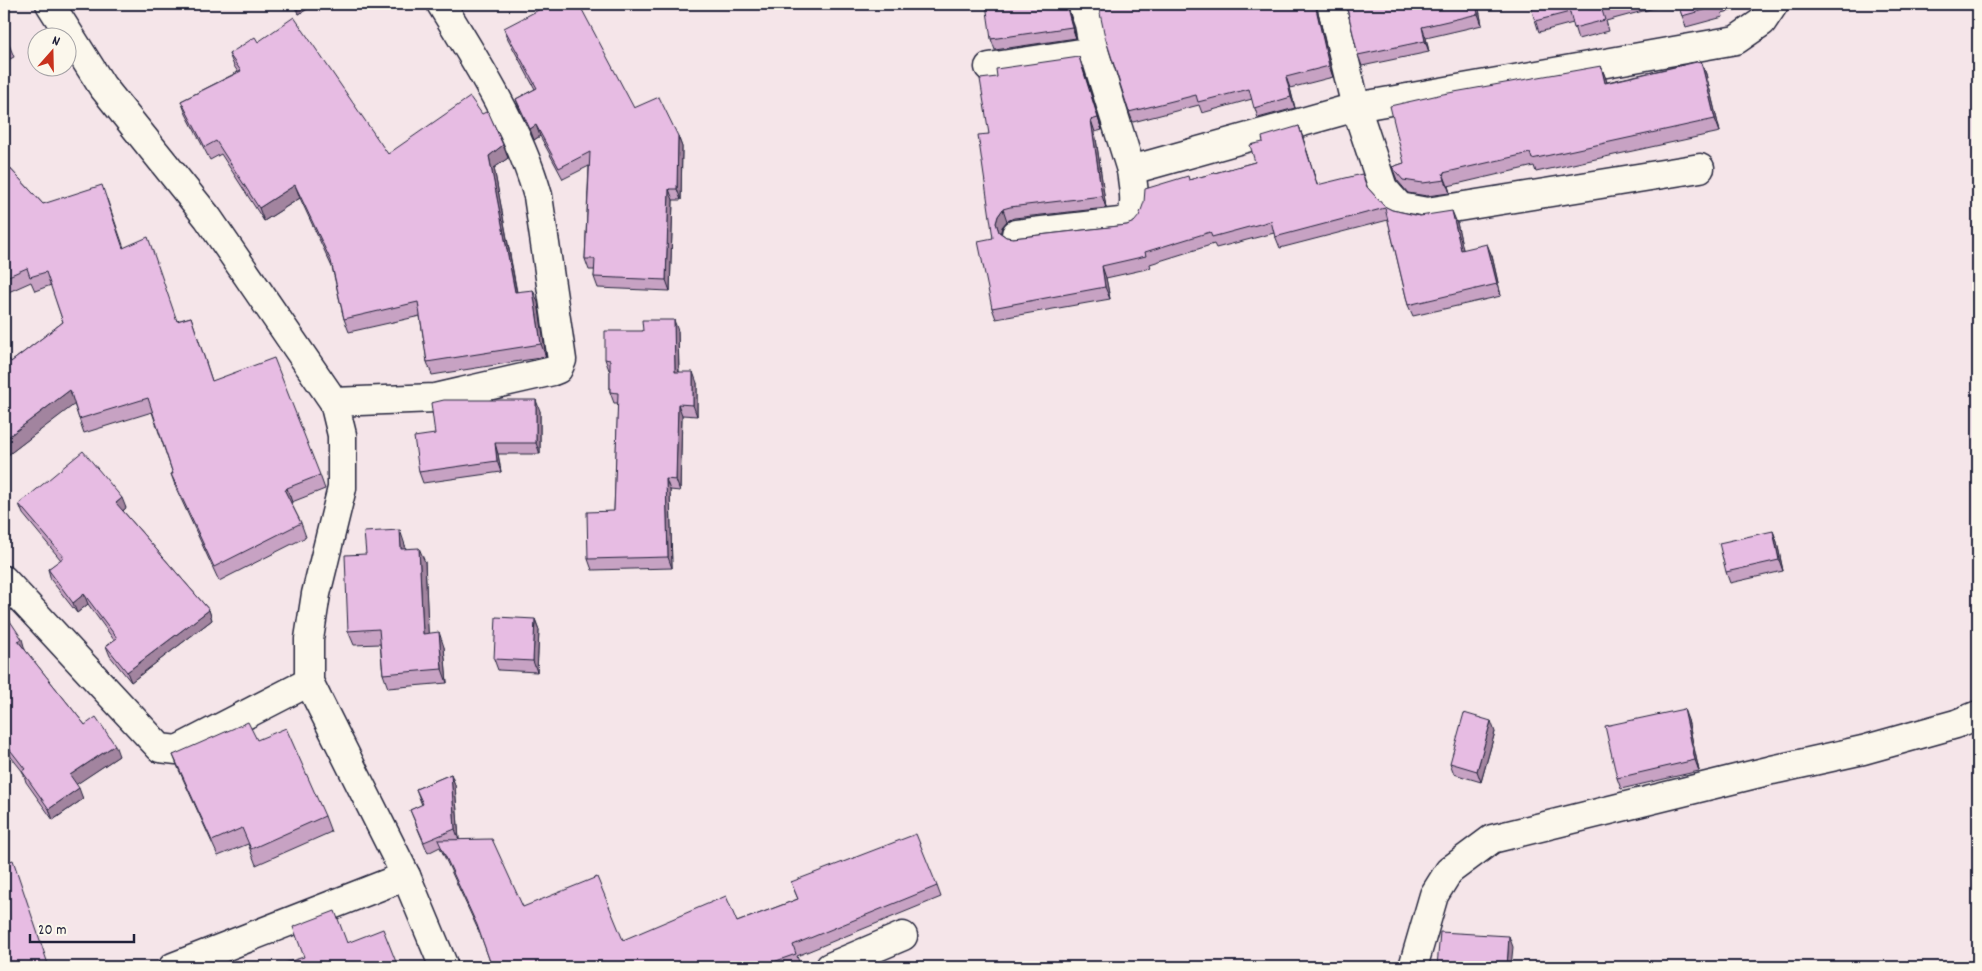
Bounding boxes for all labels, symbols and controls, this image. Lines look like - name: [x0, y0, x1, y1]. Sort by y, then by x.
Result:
- north arrow: [28, 28, 78, 78]
- text: N: [49, 31, 63, 52]
- scale bar: [30, 911, 134, 943]
- text: 20 m: [38, 920, 66, 942]

